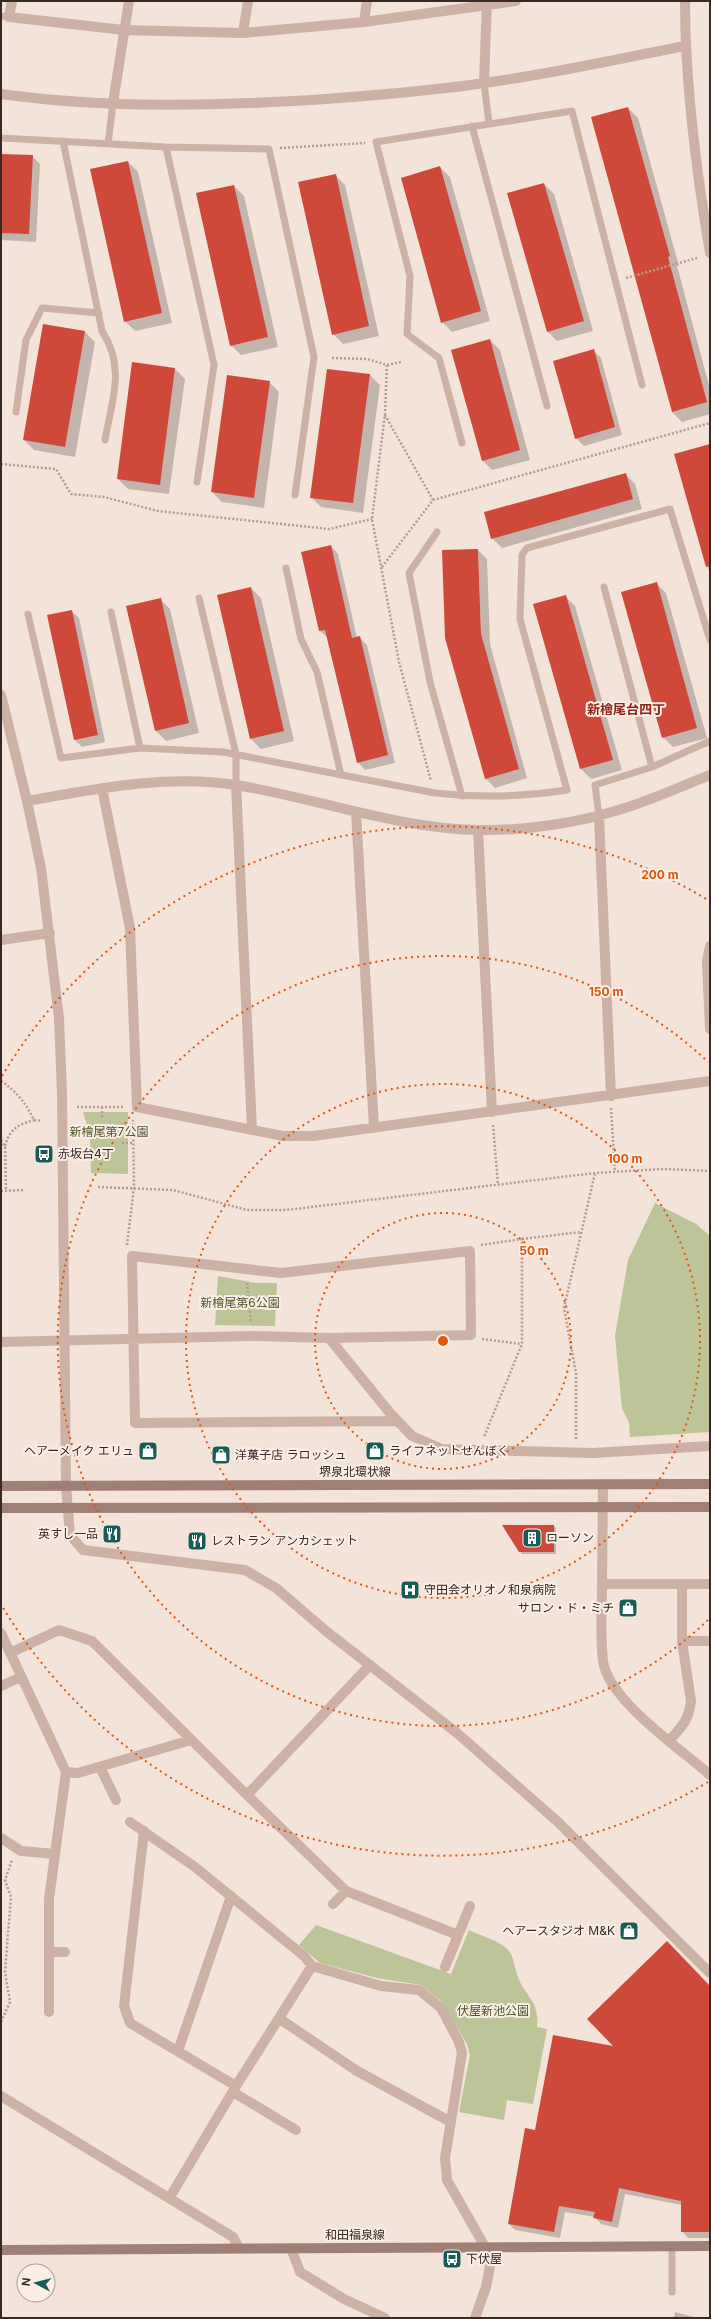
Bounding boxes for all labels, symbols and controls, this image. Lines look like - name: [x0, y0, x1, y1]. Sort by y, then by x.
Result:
- district label: 新檜尾台四丁: [587, 701, 665, 717]
- text: 200 m: [641, 867, 679, 882]
- text: 150 m: [589, 984, 623, 999]
- park label: 新檜尾第7公園: [70, 1124, 148, 1139]
- bus stop icon: 赤坂台4丁: [33, 1143, 55, 1165]
- place label: 赤坂台4丁: [58, 1146, 114, 1161]
- text: 100 m: [607, 1151, 643, 1166]
- text: 50 m: [519, 1243, 549, 1258]
- park label: 新檜尾第6公園: [200, 1295, 280, 1310]
- centre of rings: [436, 1334, 450, 1348]
- shop icon: ヘアーメイク エリュ: [137, 1440, 159, 1462]
- shop icon: ライフネットせんぼく: [364, 1440, 386, 1462]
- place label: ヘアーメイク エリュ: [24, 1443, 134, 1458]
- place label: ライフネットせんぼく: [389, 1443, 509, 1458]
- shop icon: 洋菓子店 ラロッシュ: [210, 1444, 232, 1466]
- place label: 洋菓子店 ラロッシュ: [235, 1447, 346, 1462]
- street label: 堺泉北環状線: [319, 1464, 391, 1479]
- restaurant icon: 英すし一品: [101, 1523, 123, 1545]
- place label: 英すし一品: [38, 1526, 98, 1541]
- building icon: ローソン: [521, 1527, 543, 1549]
- restaurant icon: レストラン アンカシェット: [186, 1530, 208, 1552]
- place label: ローソン: [546, 1530, 594, 1545]
- place label: レストラン アンカシェット: [211, 1533, 358, 1548]
- hospital icon: 守田会オリオノ和泉病院: [399, 1579, 421, 1601]
- place label: 守田会オリオノ和泉病院: [424, 1582, 556, 1597]
- shop icon: サロン・ド・ミチ: [617, 1597, 639, 1619]
- place label: サロン・ド・ミチ: [518, 1600, 614, 1615]
- shop icon: ヘアースタジオ M&K: [618, 1920, 640, 1942]
- place label: ヘアースタジオ M&K: [502, 1923, 615, 1938]
- park label: 伏屋新池公園: [457, 2003, 529, 2018]
- street label: 和田福泉線: [325, 2227, 385, 2242]
- bus stop icon: 下伏屋: [441, 2248, 463, 2270]
- place label: 下伏屋: [466, 2251, 502, 2266]
- north arrow: [16, 2263, 56, 2303]
- text: N: [19, 2277, 34, 2287]

